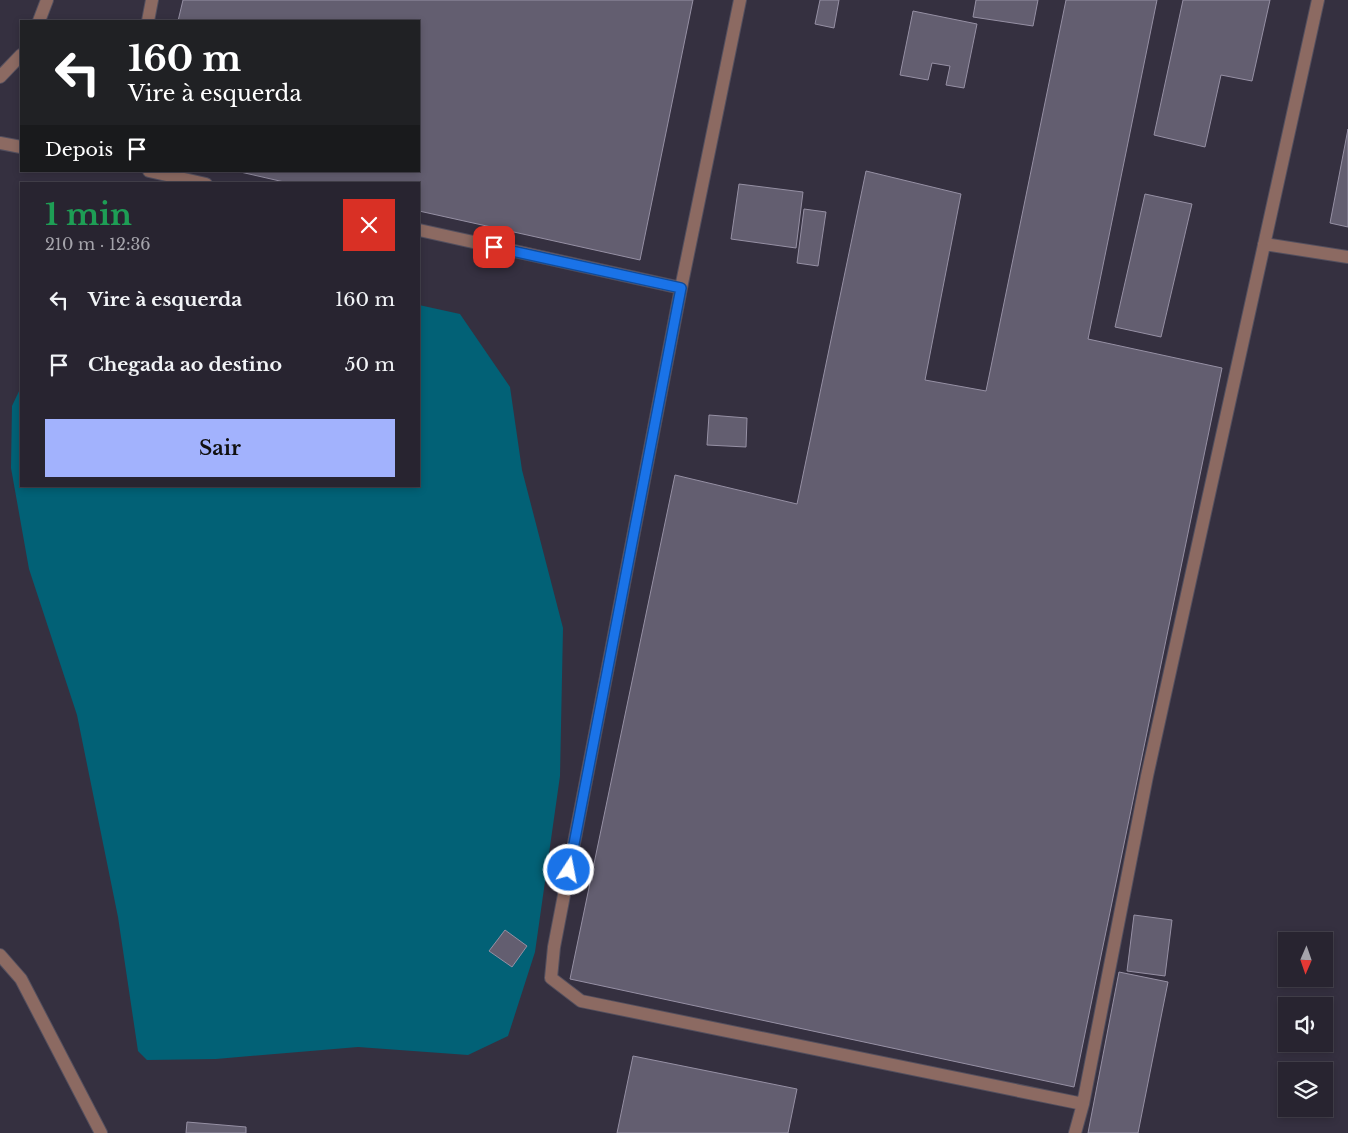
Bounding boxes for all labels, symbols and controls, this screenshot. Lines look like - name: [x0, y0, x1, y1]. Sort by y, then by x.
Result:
- text: 160 m: [128, 37, 241, 80]
- icon: left: [45, 40, 110, 105]
- text: Vire à esquerda: [128, 80, 302, 107]
- icon: arrive: [123, 135, 151, 163]
- text: Depois: [45, 138, 113, 161]
- text: 1 min: [45, 196, 132, 233]
- button: close: [343, 199, 395, 251]
- pin: [473, 226, 515, 268]
- icon: arrive: [480, 233, 508, 261]
- text: 210 m · 12:36: [45, 234, 151, 254]
- icon: left: [45, 286, 73, 314]
- text: Vire à esquerda: [88, 288, 242, 311]
- text: 160 m: [335, 288, 395, 311]
- icon: arrive: [45, 351, 73, 379]
- text: Chegada ao destino: [88, 353, 282, 376]
- text: 50 m: [345, 353, 395, 376]
- button: Sair: [45, 419, 395, 477]
- position arrow: [542, 843, 594, 895]
- north arrow: [1278, 932, 1332, 988]
- map controls: [1278, 932, 1333, 1117]
- button: sound: [1278, 997, 1333, 1052]
- button: layers: [1278, 1062, 1333, 1117]

